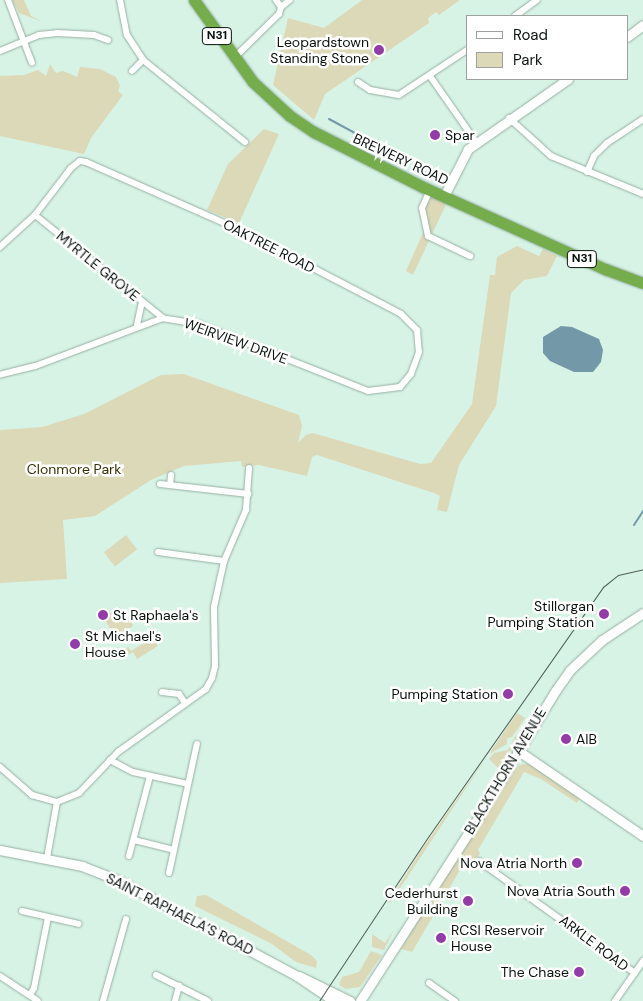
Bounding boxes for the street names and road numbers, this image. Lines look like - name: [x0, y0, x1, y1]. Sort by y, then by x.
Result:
- road number: N31: [201, 27, 233, 46]
- street label: BREWERY ROAD: [351, 130, 451, 188]
- street label: OAKTREE ROAD: [220, 216, 318, 276]
- street label: MYRTLE GROVE: [53, 227, 143, 305]
- road number: N31: [566, 250, 598, 268]
- street label: WEIRVIEW DRIVE: [182, 314, 290, 368]
- street label: BLACKTHORN AVENUE: [461, 705, 549, 837]
- street label: SAINT RAPHAELA’S ROAD: [103, 869, 257, 959]
- street label: ARKLE ROAD: [556, 912, 632, 974]

